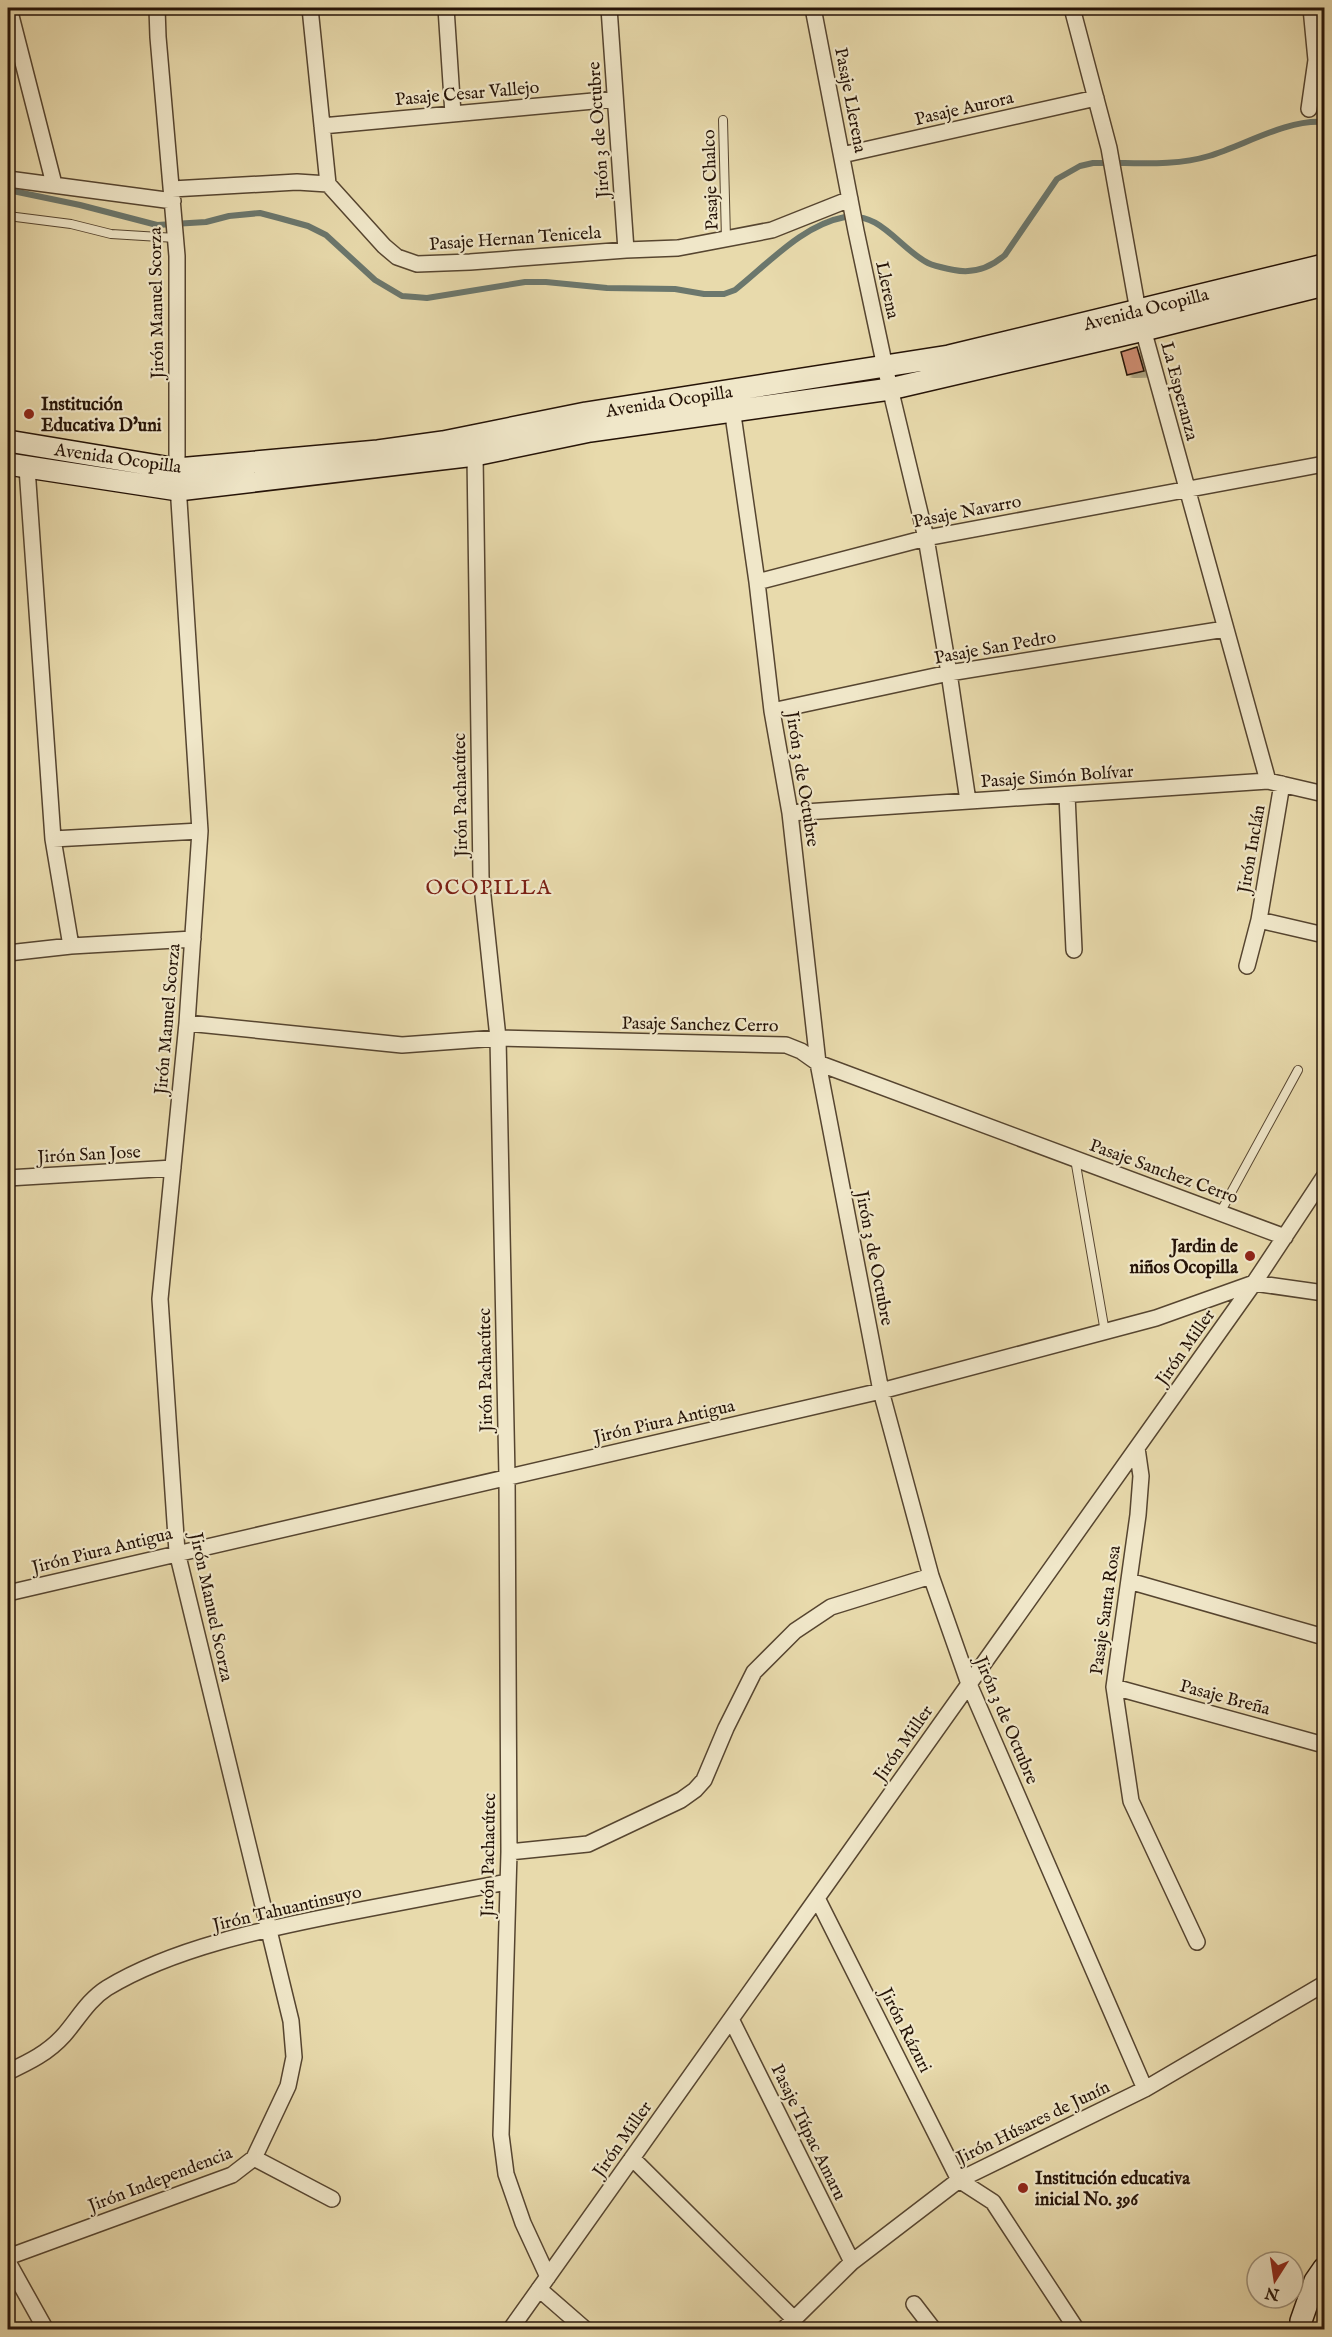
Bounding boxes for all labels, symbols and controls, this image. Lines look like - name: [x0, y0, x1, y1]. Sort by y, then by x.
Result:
- street label: Pasaje Llerena: [828, 46, 871, 155]
- street label: Jirón 3 de Octubre: [583, 61, 616, 201]
- street label: Pasaje Cesar Vallejo: [394, 77, 541, 112]
- street label: Pasaje Aurora: [913, 87, 1016, 132]
- street label: Pasaje Chalco: [698, 129, 725, 231]
- street label: Pasaje Hernan Tenicela: [428, 222, 602, 257]
- street label: Jirón Manuel Scorza: [145, 227, 170, 381]
- street label: Llerena: [869, 259, 904, 321]
- street label: Avenida Ocopilla: [1080, 284, 1211, 337]
- street label: La Esperanza: [1154, 339, 1203, 444]
- street label: Avenida Ocopilla: [603, 381, 734, 424]
- place label: Institución Educativa D'uni: [41, 394, 162, 438]
- marker: Institución Educativa D'uni: [22, 407, 36, 421]
- street label: Avenida Ocopilla: [52, 439, 183, 480]
- street label: Pasaje Navarro: [911, 491, 1024, 534]
- street label: Pasaje San Pedro: [932, 626, 1058, 671]
- street label: Jirón 3 de Octubre: [779, 708, 824, 849]
- street label: Jirón Pachacútec: [449, 732, 474, 859]
- street label: Pasaje Simón Bolívar: [980, 761, 1135, 794]
- street label: Jirón Inclán: [1233, 803, 1272, 897]
- district label: OCOPILLA: [426, 875, 552, 902]
- street label: Jirón Manuel Scorza: [150, 942, 187, 1098]
- street label: Pasaje Sanchez Cerro: [621, 1013, 779, 1038]
- street label: Pasaje Sanchez Cerro: [1086, 1135, 1241, 1210]
- street label: Jirón San Jose: [35, 1141, 141, 1170]
- street label: Jirón 3 de Octubre: [849, 1187, 898, 1328]
- place label: Jardin de niños Ocopilla: [1130, 1236, 1239, 1280]
- marker: Jardin de niños Ocopilla: [1243, 1249, 1257, 1263]
- street label: Jirón Miller: [1150, 1305, 1221, 1392]
- street label: Jirón Pachacútec: [474, 1307, 499, 1434]
- street label: Jirón Piura Antigua: [590, 1395, 737, 1450]
- street label: Jirón Piura Antigua: [28, 1523, 175, 1581]
- street label: Jirón Manuel Scorza: [183, 1529, 238, 1684]
- street label: Pasaje Santa Rosa: [1086, 1544, 1127, 1676]
- street label: Jirón 3 de Octubre: [968, 1651, 1043, 1788]
- street label: Pasaje Breña: [1177, 1675, 1273, 1722]
- street label: Jirón Miller: [868, 1701, 939, 1788]
- street label: Jirón Pachacútec: [477, 1792, 502, 1919]
- street label: Jirón Tahuantinsuyo: [209, 1881, 364, 1938]
- street label: Jirón Rázuri: [873, 1983, 936, 2077]
- street label: Pasaje Túpac Amaru: [765, 2061, 851, 2204]
- street label: Jirón Húsares de Junín: [952, 2076, 1114, 2171]
- street label: Jirón Miller: [587, 2097, 658, 2184]
- street label: Jirón Independencia: [83, 2142, 236, 2219]
- place label: Institución educativa inicial No. 396: [1035, 2168, 1191, 2212]
- marker: Institución educativa inicial No. 396: [1016, 2181, 1030, 2195]
- north arrow: [1245, 2250, 1305, 2310]
- text: N: [1263, 2281, 1282, 2304]

